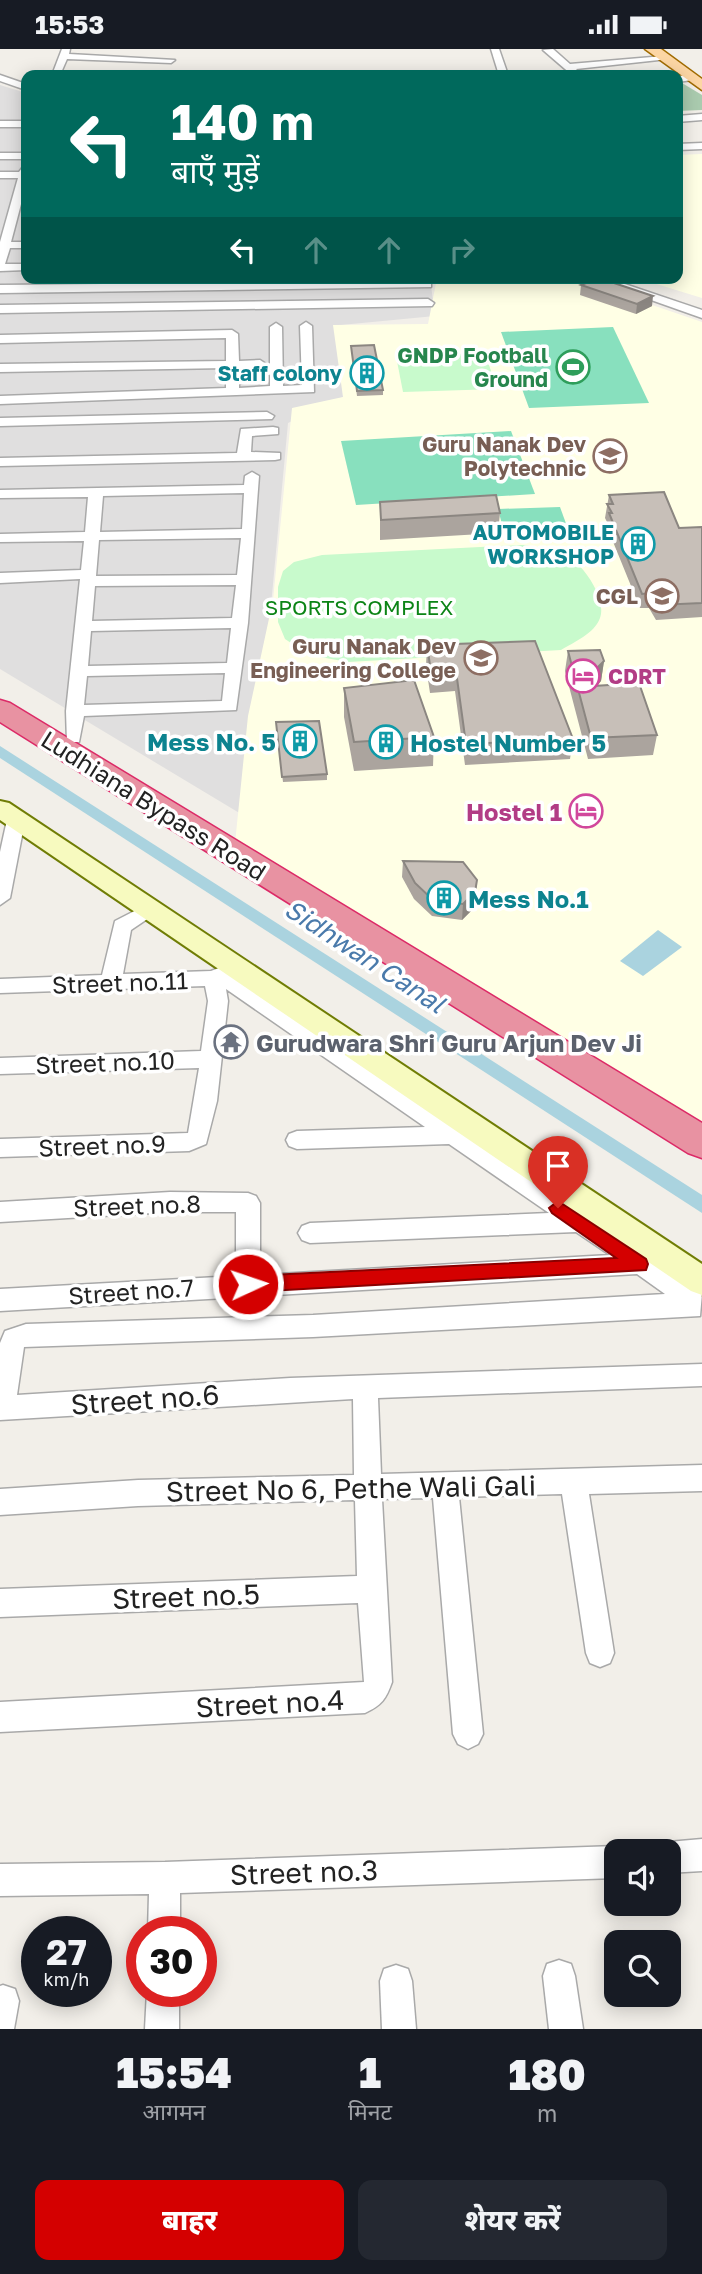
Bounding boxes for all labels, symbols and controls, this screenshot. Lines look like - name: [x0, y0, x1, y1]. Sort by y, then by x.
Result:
- text: 15:53: [35, 9, 104, 40]
- text: 140 m: [171, 92, 314, 151]
- icon: left: [56, 98, 147, 189]
- text: बाएँ मुड़ें: [171, 152, 260, 190]
- icon: left: [224, 231, 262, 269]
- icon: ahead: [297, 231, 335, 269]
- icon: ahead: [370, 231, 408, 269]
- icon: right: [443, 231, 481, 269]
- place label: GNDP Football Ground: [397, 342, 548, 392]
- sports icon: GNDP Football Ground: [554, 348, 592, 386]
- building icon: Staff colony: [348, 354, 386, 392]
- place label: Staff colony: [217, 360, 342, 386]
- place label: Guru Nanak Dev Polytechnic: [422, 431, 586, 481]
- school or university icon: Guru Nanak Dev Polytechnic: [591, 437, 629, 475]
- place label: AUTOMOBILE WORKSHOP: [473, 519, 614, 569]
- building icon: AUTOMOBILE WORKSHOP: [619, 525, 657, 563]
- school or university icon: CGL: [643, 577, 681, 615]
- place label: CGL: [596, 583, 638, 609]
- park label: SPORTS COMPLEX: [265, 594, 453, 620]
- place label: Guru Nanak Dev Engineering College: [250, 633, 456, 683]
- school or university icon: Guru Nanak Dev Engineering College: [462, 639, 500, 677]
- hotel icon: CDRT: [564, 657, 602, 695]
- place label: CDRT: [608, 663, 666, 689]
- building icon: Mess No. 5: [281, 722, 319, 760]
- building icon: Hostel Number 5: [367, 723, 405, 761]
- street label: Ludhiana Bypass Road: [36, 724, 272, 886]
- place label: Mess No. 5: [147, 727, 276, 756]
- place label: Hostel Number 5: [410, 728, 606, 757]
- hotel icon: Hostel 1: [567, 792, 605, 830]
- place label: Hostel 1: [466, 797, 562, 826]
- building icon: Mess No.1: [425, 879, 463, 917]
- place label: Mess No.1: [468, 884, 589, 913]
- water label: Sidhwan Canal: [279, 893, 452, 1020]
- street label: Street no.11: [51, 965, 189, 999]
- temple icon: Gurudwara Shri Guru Arjun Dev Ji: [212, 1023, 250, 1061]
- place label: Gurudwara Shri Guru Arjun Dev Ji: [256, 1028, 642, 1057]
- street label: Street no.10: [35, 1045, 175, 1079]
- street label: Street no.9: [38, 1128, 166, 1162]
- pin: [528, 1136, 588, 1208]
- icon: arrive: [539, 1147, 577, 1185]
- street label: Street no.8: [73, 1188, 201, 1222]
- position arrow: [211, 1247, 285, 1321]
- street label: Street no.7: [67, 1272, 195, 1310]
- street label: Street no.6: [70, 1377, 220, 1421]
- street label: Street No 6, Pethe Wali Gali: [166, 1468, 536, 1508]
- street label: Street no.5: [111, 1577, 261, 1615]
- street label: Street no.4: [195, 1683, 345, 1723]
- map controls: [604, 1839, 681, 2007]
- button: sound: [604, 1839, 681, 1916]
- street label: Street no.3: [229, 1853, 379, 1891]
- speed limit sign: 30: [126, 1916, 217, 2007]
- button: search: [604, 1930, 681, 2007]
- text: 27: [46, 1931, 87, 1973]
- text: km/h: [44, 1968, 89, 1990]
- text: 15:54: [116, 2047, 232, 2097]
- text: 1: [359, 2047, 381, 2097]
- text: 180: [508, 2049, 586, 2099]
- text: आगमन: [143, 2097, 206, 2125]
- text: मिनट: [348, 2097, 392, 2125]
- text: m: [537, 2099, 557, 2127]
- button: बाहर: [35, 2180, 344, 2260]
- button: शेयर करें: [358, 2180, 667, 2260]

